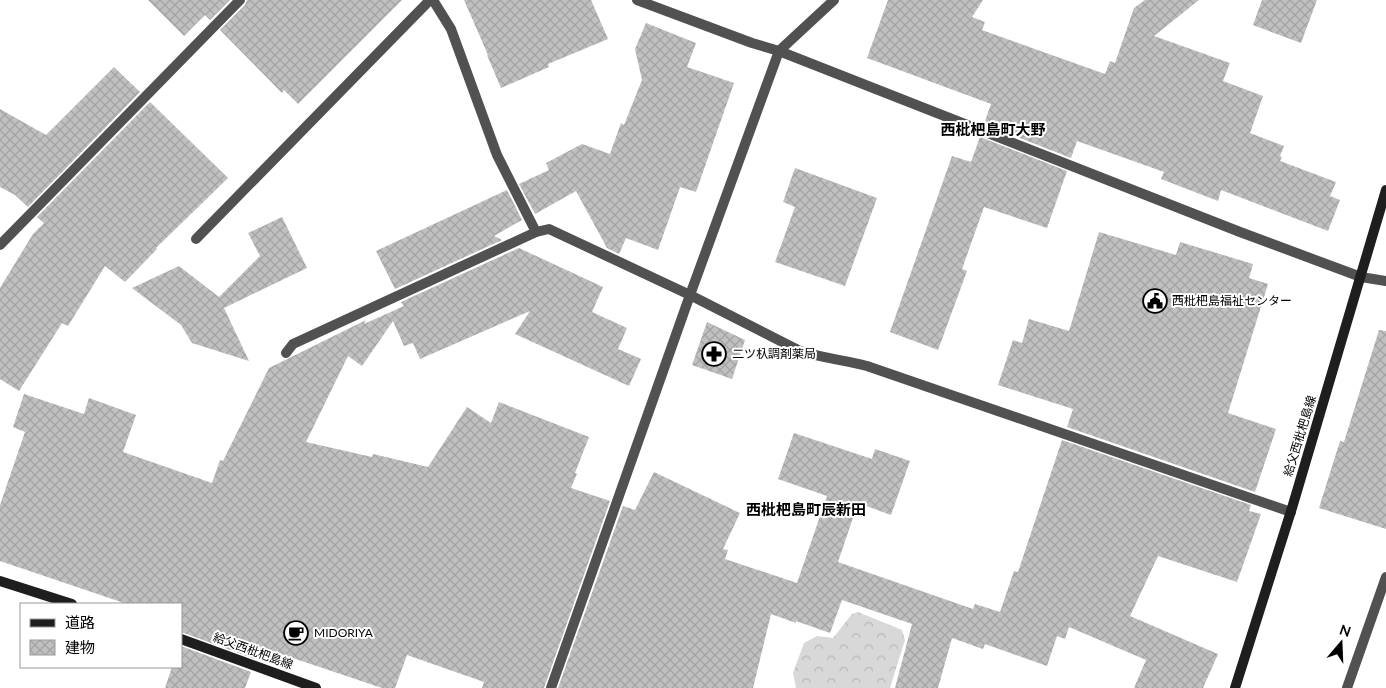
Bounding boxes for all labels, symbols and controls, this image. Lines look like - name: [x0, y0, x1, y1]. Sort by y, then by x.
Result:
- district label: 西枇杷島町大野: [940, 120, 1046, 138]
- public building icon: 西枇杷島福祉センター: [1142, 288, 1168, 314]
- place label: 西枇杷島福祉センター: [1172, 293, 1292, 308]
- pharmacy icon: 二ツ杁調剤薬局: [701, 341, 727, 367]
- place label: 二ツ杁調剤薬局: [732, 346, 816, 361]
- street label: 給父西枇杷島線: [1280, 393, 1319, 478]
- district label: 西枇杷島町辰新田: [746, 500, 866, 518]
- legend: [20, 603, 182, 668]
- text: 道路: [65, 613, 95, 631]
- north arrow: [1316, 618, 1366, 668]
- cafe icon: MIDORIYA: [283, 620, 309, 646]
- text: N: [1338, 620, 1353, 640]
- place label: MIDORIYA: [314, 625, 374, 640]
- street label: 給父西枇杷島線: [211, 629, 295, 672]
- text: 建物: [65, 638, 95, 656]

